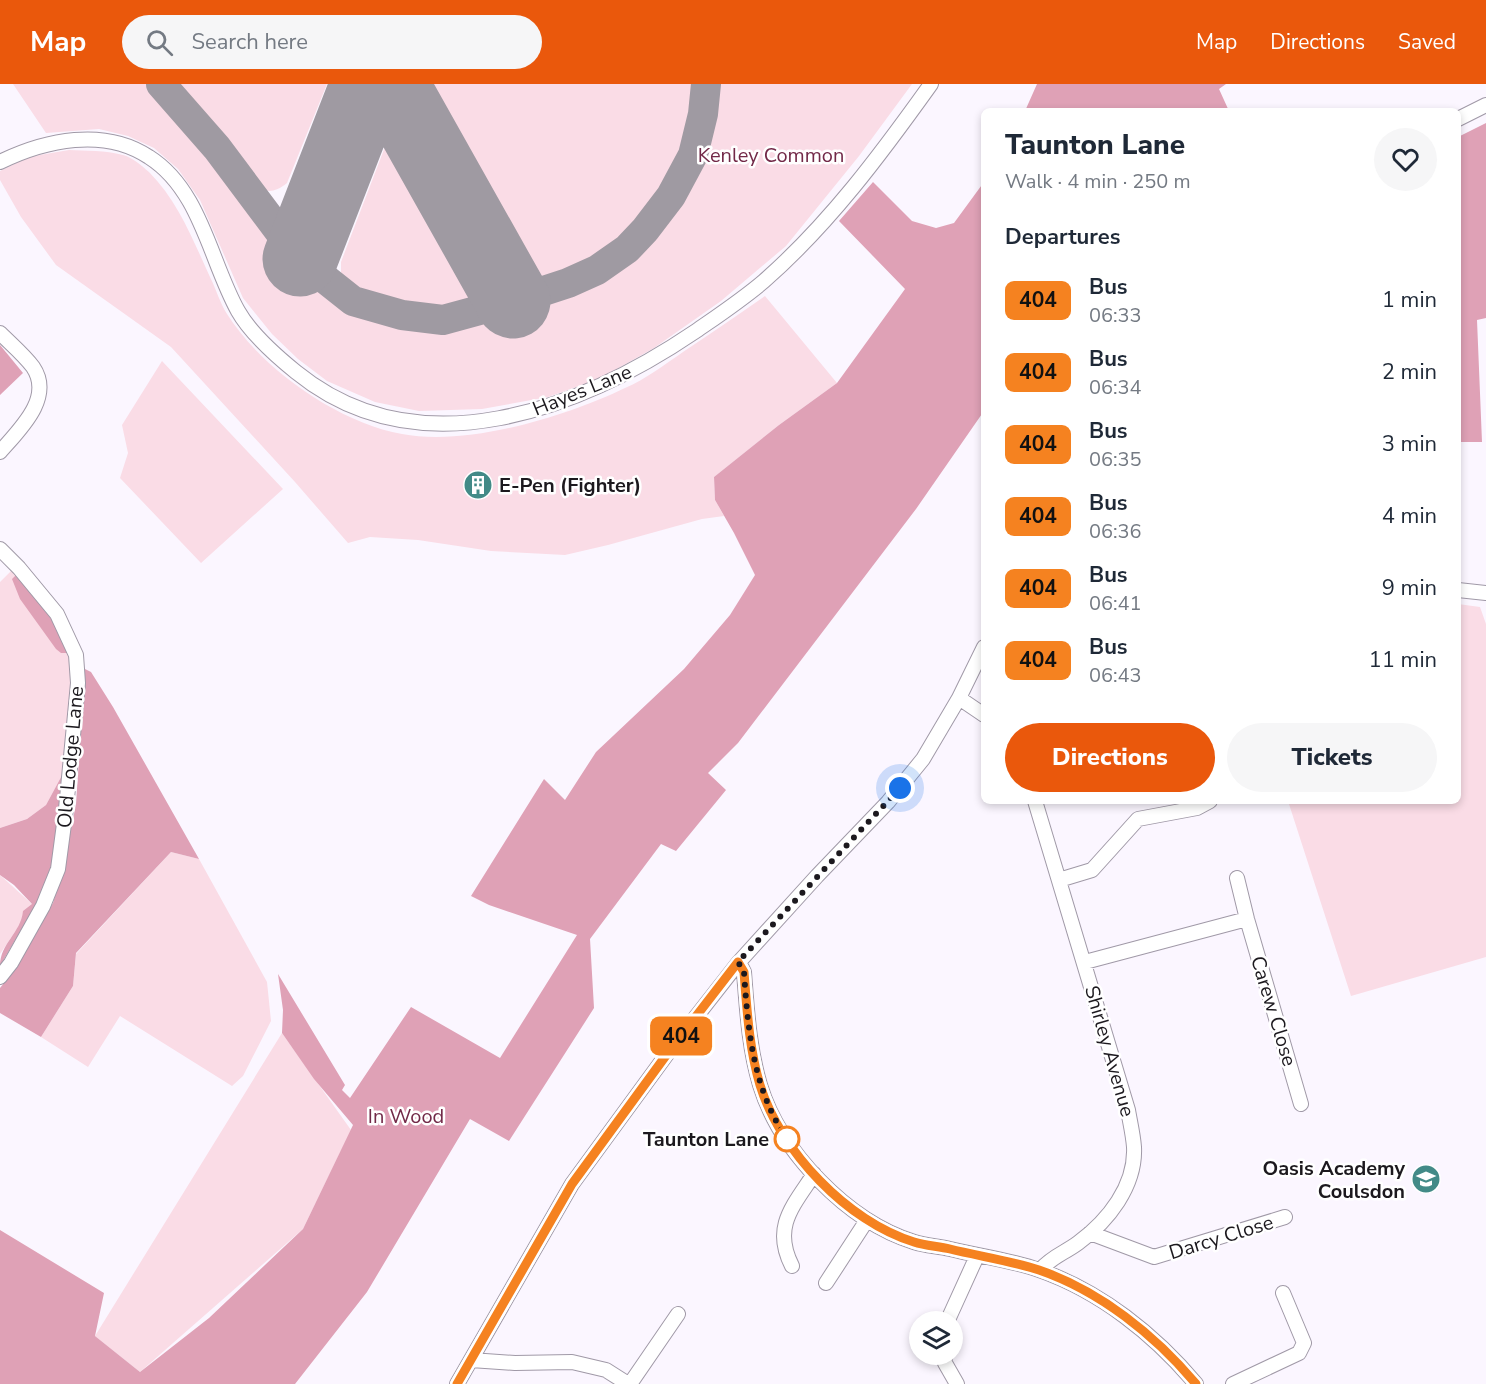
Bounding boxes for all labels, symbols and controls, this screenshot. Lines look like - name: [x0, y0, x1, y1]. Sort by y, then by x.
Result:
- search box: [122, 15, 542, 69]
- text: Map: [30, 23, 86, 61]
- icon: search: [143, 26, 176, 59]
- text: Search here: [191, 27, 308, 57]
- text: Map: [1196, 28, 1237, 56]
- text: Directions: [1270, 28, 1365, 56]
- text: Saved: [1398, 28, 1456, 56]
- text: Taunton Lane: [1005, 126, 1185, 164]
- button: heart: [1374, 128, 1437, 191]
- park label: Kenley Common: [698, 142, 844, 169]
- text: Walk · 4 min · 250 m: [1005, 168, 1191, 195]
- text: Departures: [1005, 222, 1120, 252]
- text: Bus: [1089, 272, 1128, 302]
- text: 1 min: [1382, 285, 1437, 315]
- text: 404: [1019, 286, 1057, 314]
- text: 06:33: [1089, 302, 1142, 329]
- text: Bus: [1089, 344, 1128, 374]
- text: 2 min: [1382, 357, 1437, 387]
- street label: Hayes Lane: [529, 358, 636, 423]
- text: 404: [1019, 358, 1057, 386]
- text: 06:34: [1089, 374, 1142, 401]
- text: Bus: [1089, 416, 1128, 446]
- text: 3 min: [1382, 429, 1437, 459]
- text: 404: [1019, 430, 1057, 458]
- text: 06:35: [1089, 446, 1142, 473]
- building icon: E-Pen (Fighter): [462, 469, 494, 501]
- place label: E-Pen (Fighter): [499, 472, 641, 499]
- text: Bus: [1089, 488, 1128, 518]
- text: 4 min: [1382, 501, 1437, 531]
- text: 404: [1019, 502, 1057, 530]
- text: 06:36: [1089, 518, 1142, 545]
- text: Bus: [1089, 560, 1128, 590]
- text: 9 min: [1382, 573, 1437, 603]
- text: 404: [1019, 574, 1057, 602]
- text: 06:41: [1089, 590, 1142, 617]
- text: Bus: [1089, 632, 1128, 662]
- text: 11 min: [1369, 645, 1437, 675]
- text: 404: [1019, 646, 1057, 674]
- text: 06:43: [1089, 662, 1142, 689]
- street label: Old Lodge Lane: [51, 685, 90, 829]
- button: Directions: [1005, 723, 1215, 792]
- button: Tickets: [1227, 723, 1437, 792]
- your location: [885, 773, 915, 803]
- street label: Carew Close: [1244, 953, 1303, 1070]
- street label: Shirley Avenue: [1078, 982, 1141, 1120]
- line badge: 404: [646, 1016, 716, 1056]
- text: 404: [662, 1022, 700, 1050]
- park label: In Wood: [368, 1103, 444, 1130]
- place label: Taunton Lane: [643, 1126, 769, 1153]
- marker: Taunton Lane: [774, 1126, 800, 1152]
- place label: Oasis Academy Coulsdon: [1262, 1155, 1405, 1205]
- school or university icon: Oasis Academy Coulsdon: [1410, 1163, 1442, 1195]
- street label: Darcy Close: [1166, 1209, 1277, 1266]
- map controls: [909, 1311, 963, 1365]
- button: layers: [909, 1311, 963, 1365]

